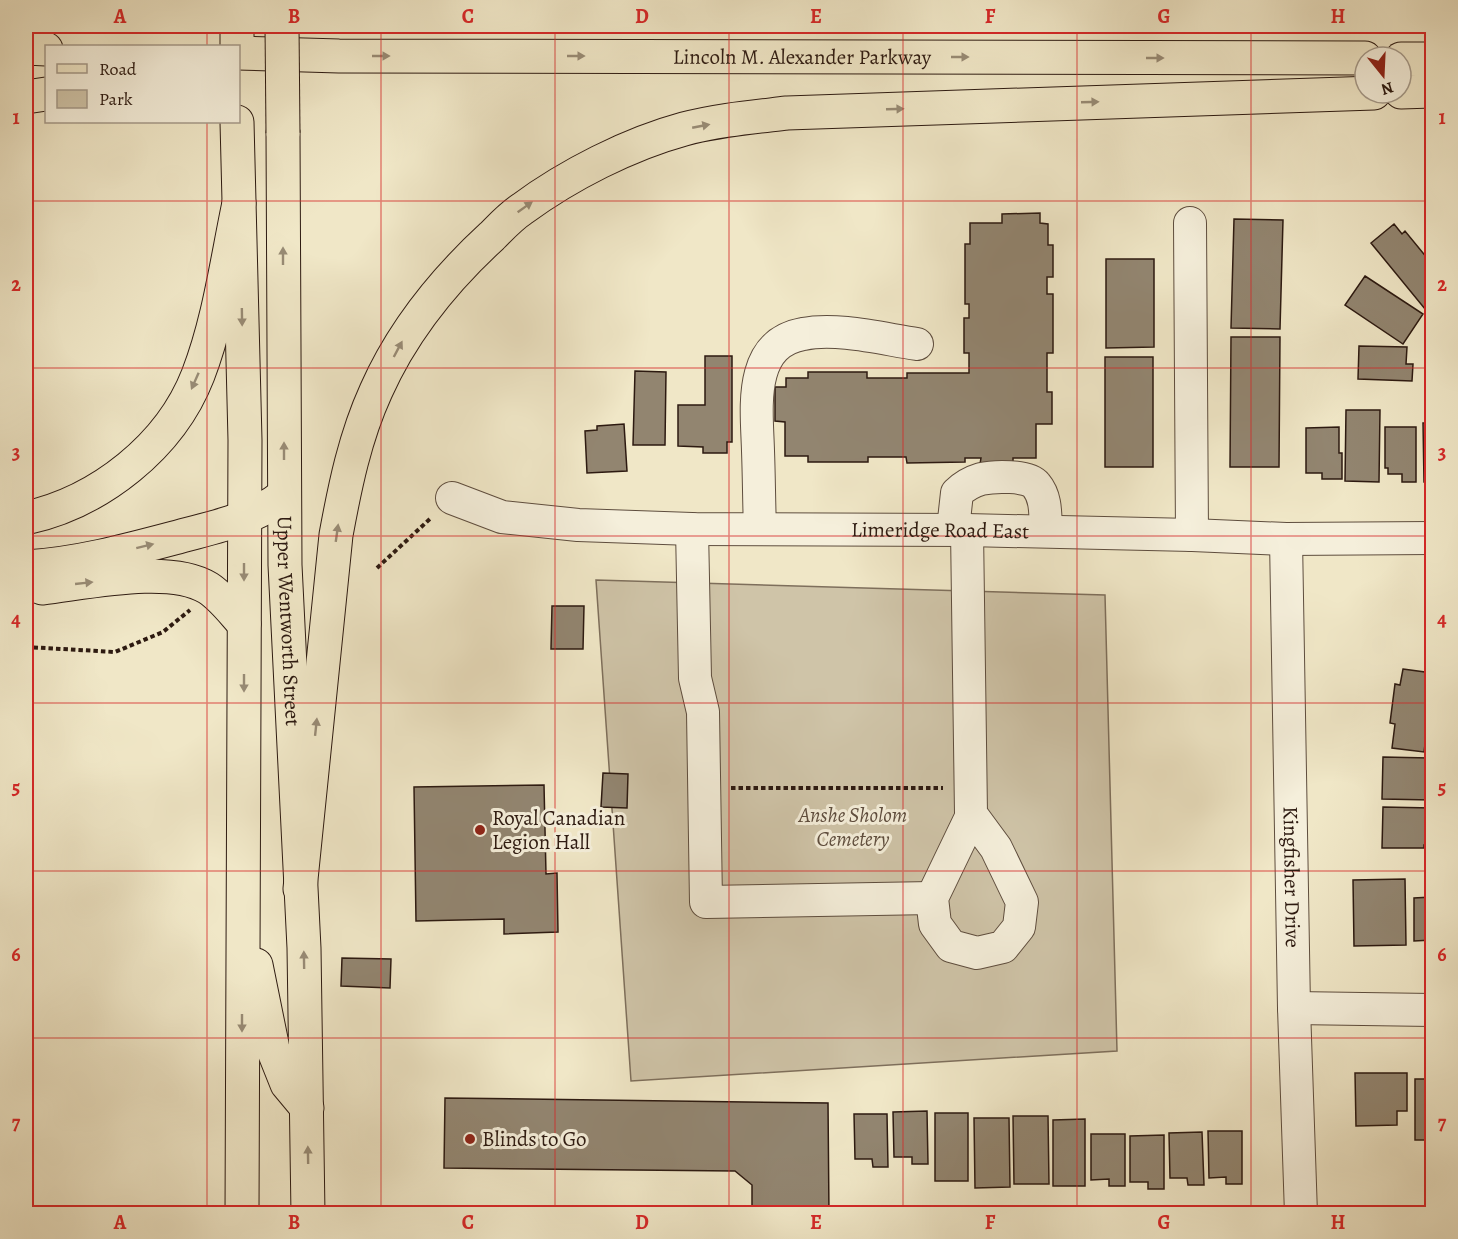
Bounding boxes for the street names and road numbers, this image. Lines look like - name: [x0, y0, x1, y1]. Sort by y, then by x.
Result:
- street label: Lincoln M. Alexander Parkway: [673, 43, 932, 71]
- street label: Upper Wentworth Street: [271, 516, 307, 727]
- street label: Limeridge Road East: [851, 516, 1029, 545]
- street label: Kingfisher Drive: [1277, 806, 1307, 948]

